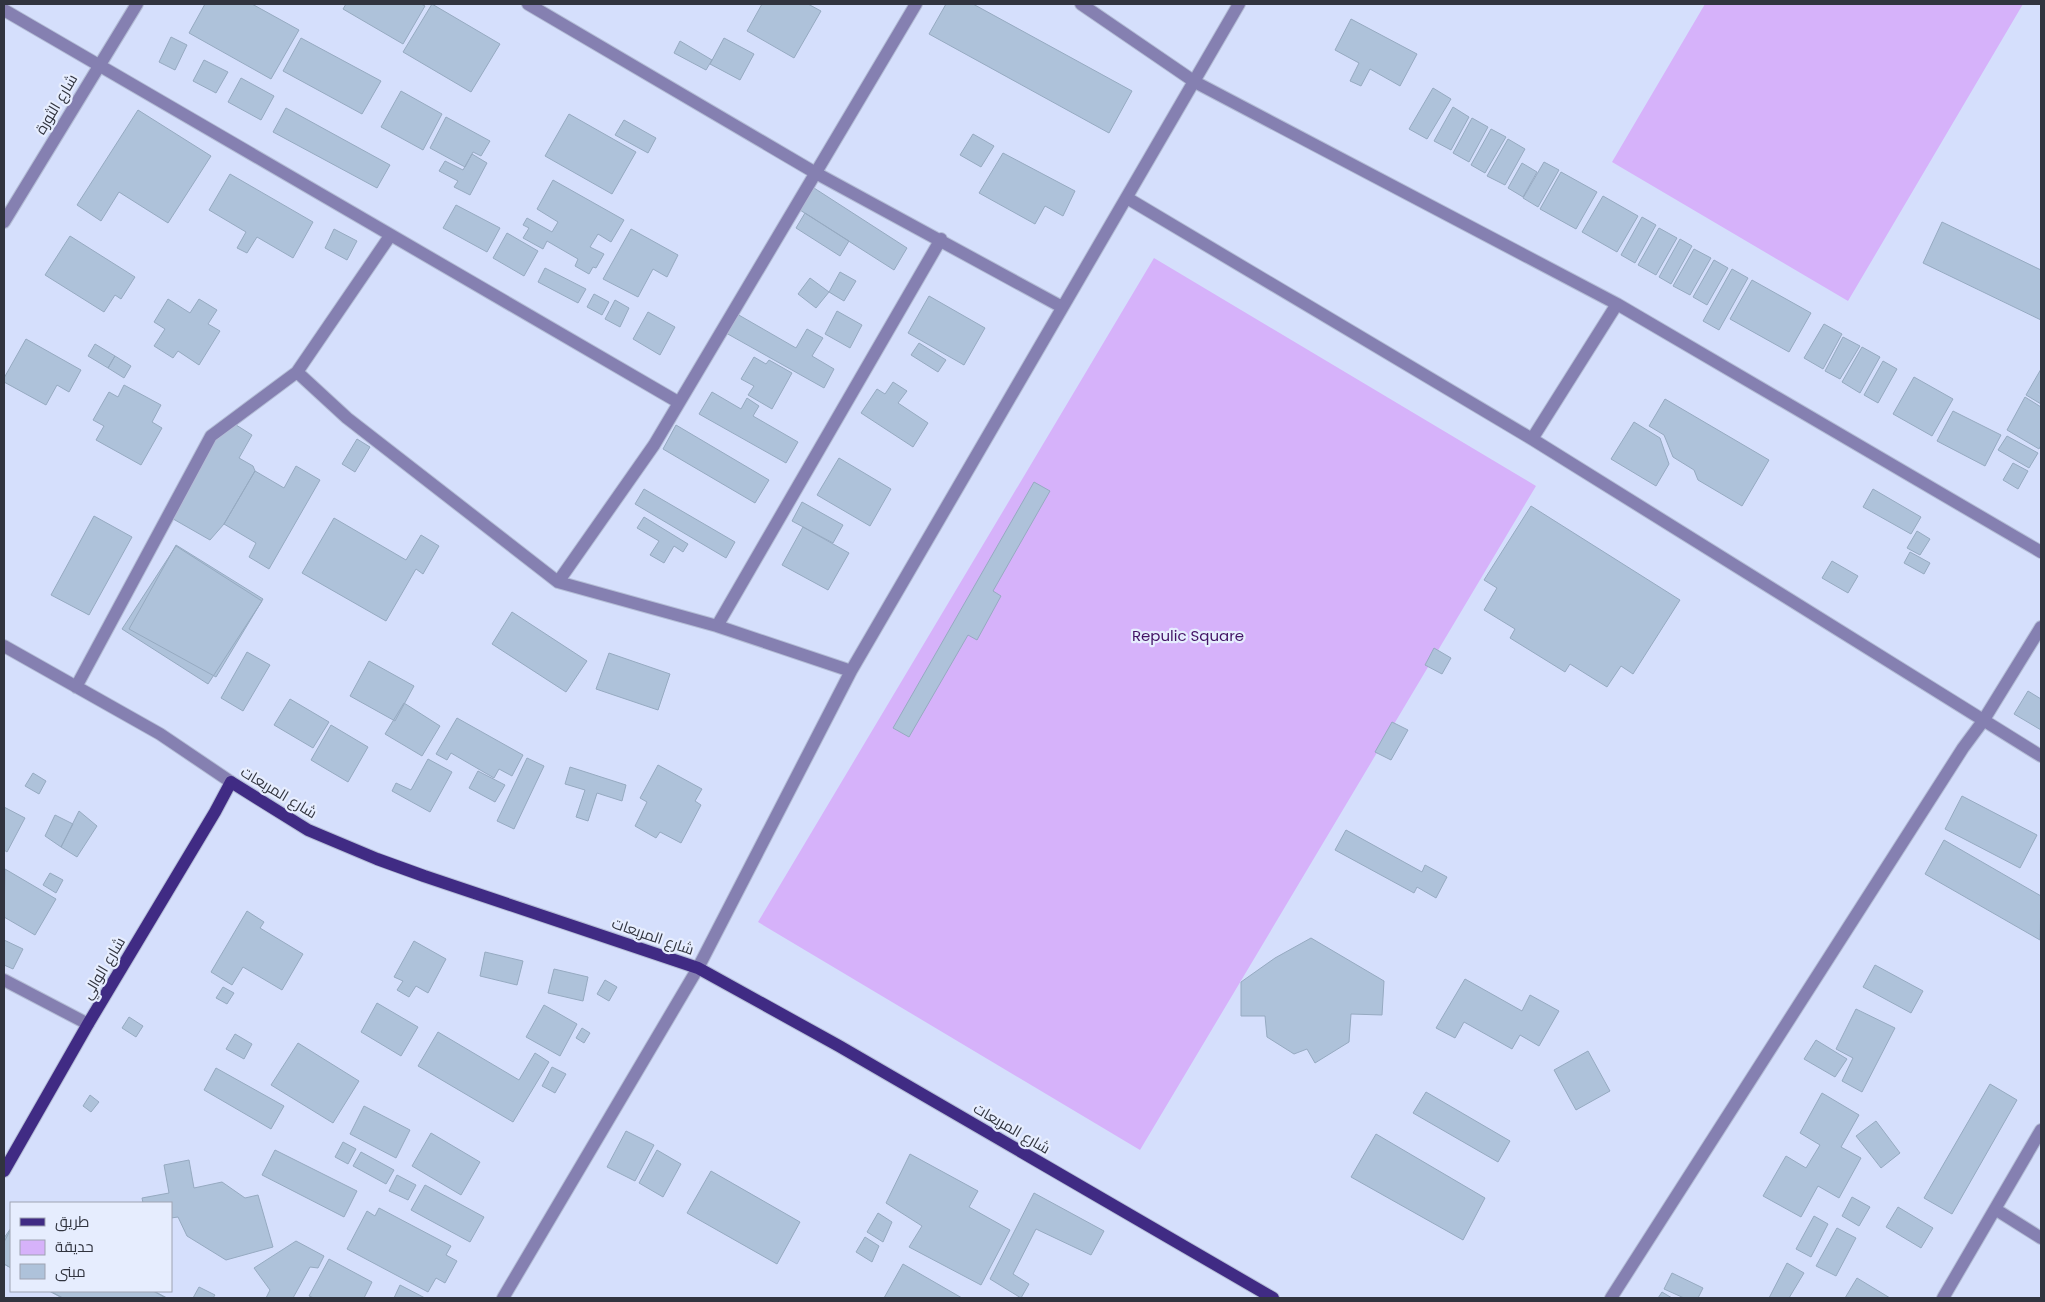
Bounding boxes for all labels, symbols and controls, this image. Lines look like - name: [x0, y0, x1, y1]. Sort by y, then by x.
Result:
- street label: شارع الثورة: [30, 70, 83, 139]
- park label: Repulic Square: [1132, 625, 1244, 646]
- street label: شارع المربعات: [236, 761, 321, 824]
- street label: شارع المربعات: [609, 912, 697, 961]
- street label: شارع الوالي: [76, 933, 132, 1004]
- street label: شارع المربعات: [969, 1097, 1054, 1159]
- legend: [10, 1202, 172, 1292]
- text: طريق: [55, 1211, 89, 1232]
- text: حديقة: [55, 1236, 94, 1257]
- text: مبنى: [55, 1261, 86, 1282]

